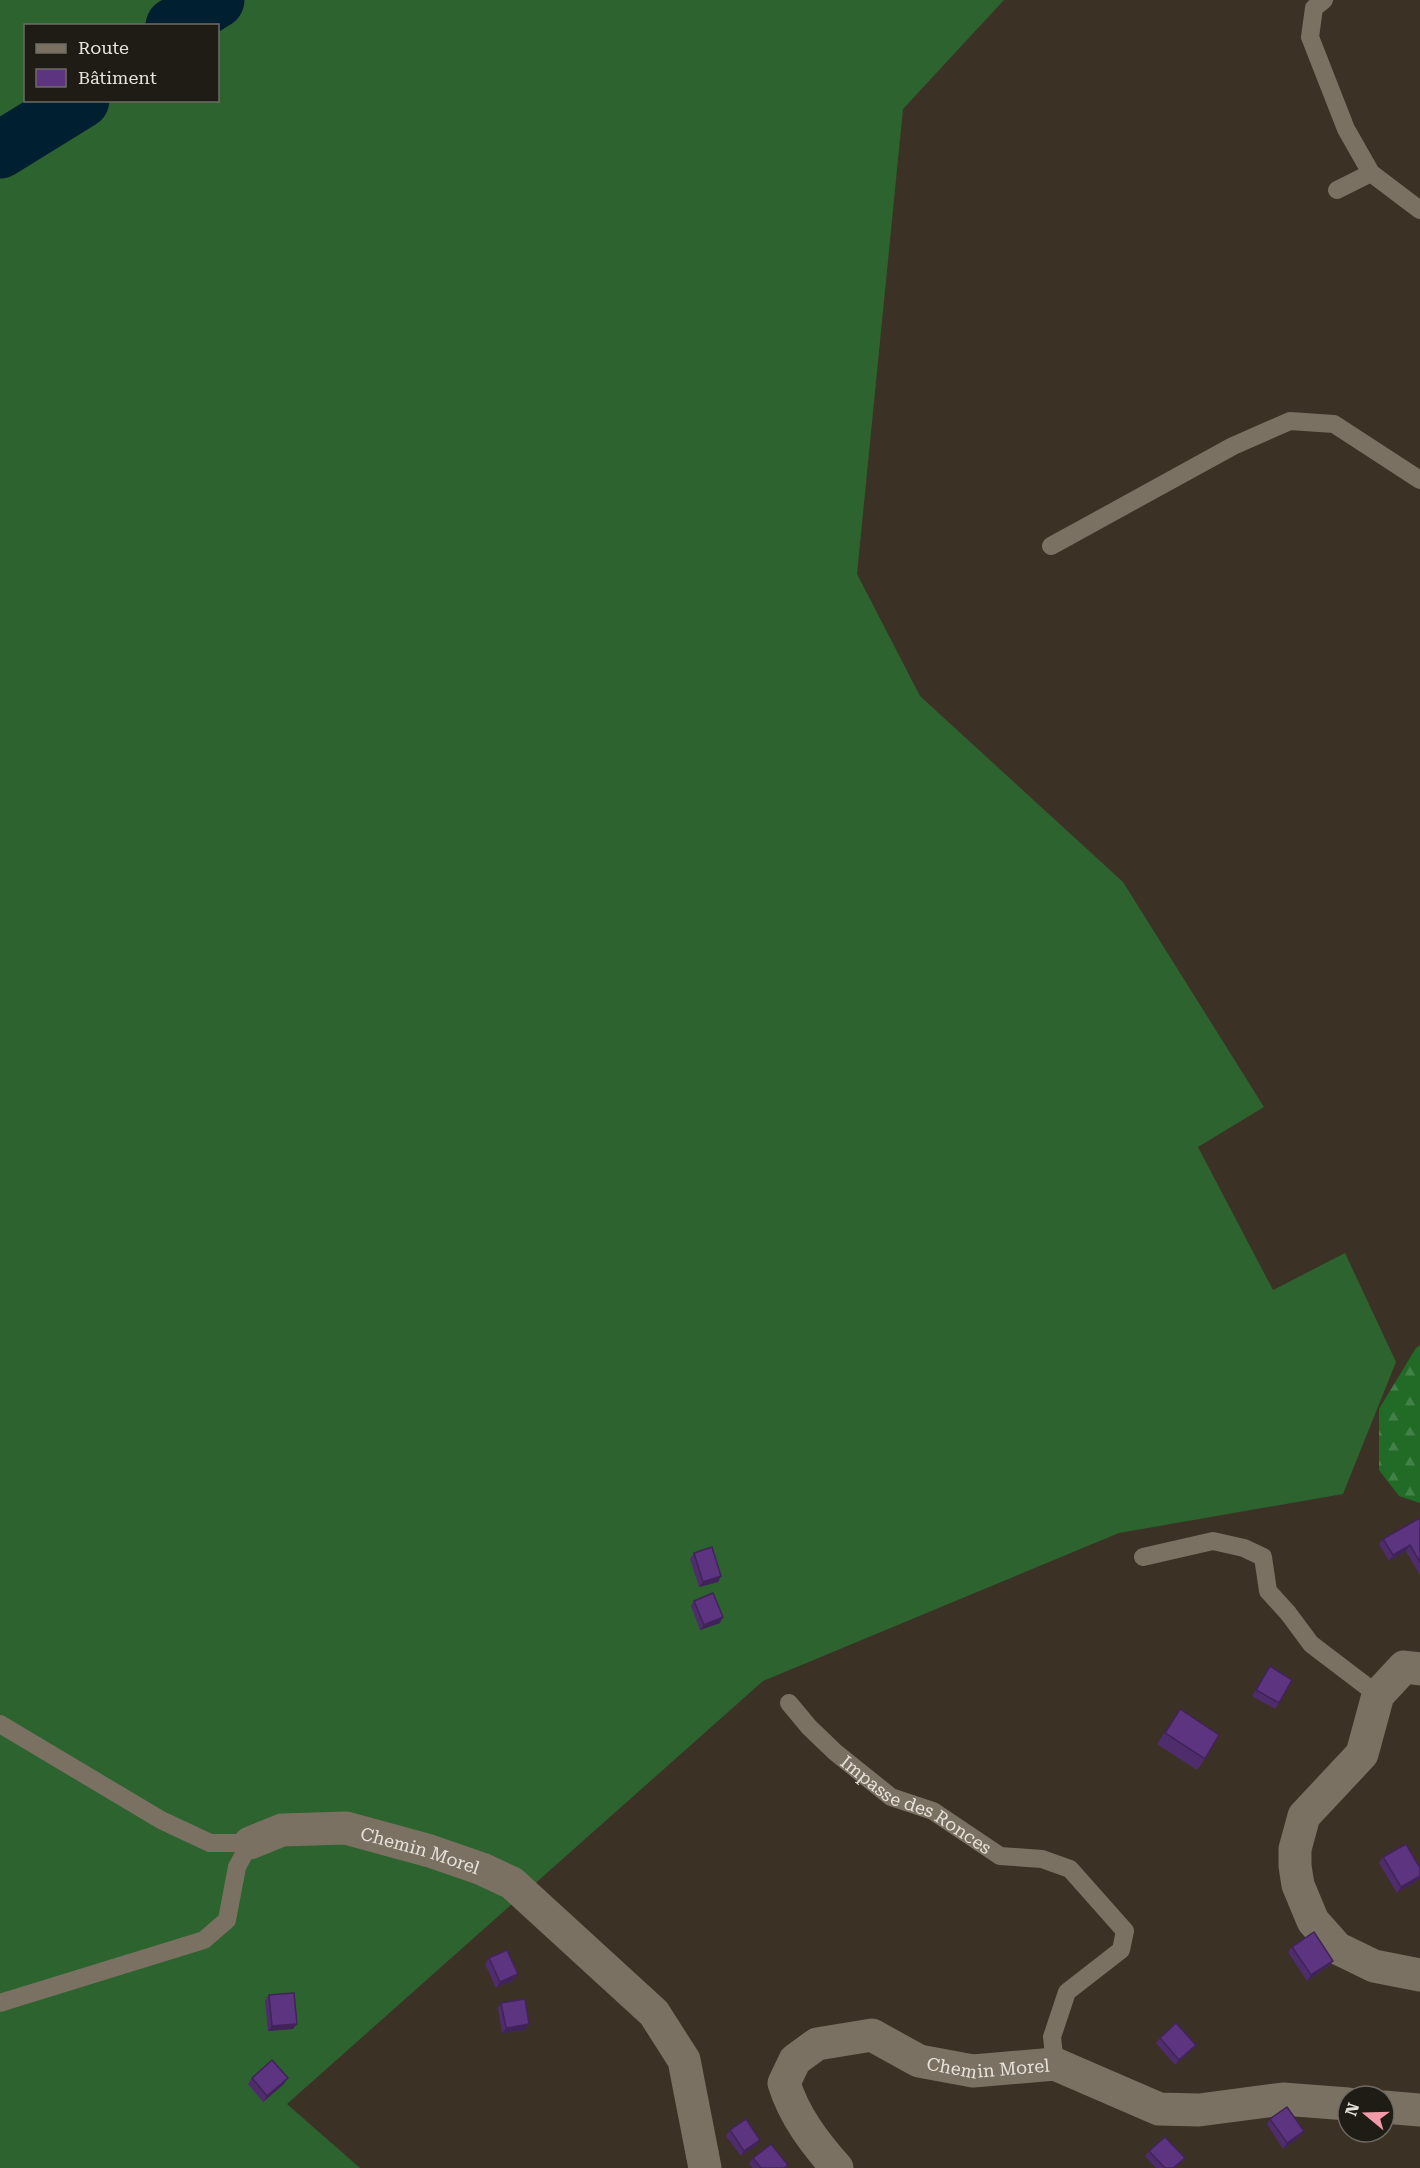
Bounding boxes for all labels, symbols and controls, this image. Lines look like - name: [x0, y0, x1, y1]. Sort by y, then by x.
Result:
- legend: [24, 24, 219, 102]
- text: Route: [78, 37, 129, 58]
- text: Bâtiment: [78, 67, 157, 88]
- street label: Impasse des Ronces: [837, 1751, 996, 1858]
- street label: Chemin Morel: [358, 1822, 483, 1878]
- street label: Chemin Morel: [925, 2052, 1051, 2082]
- north arrow: [1336, 2084, 1396, 2144]
- text: N: [1341, 2100, 1363, 2118]

